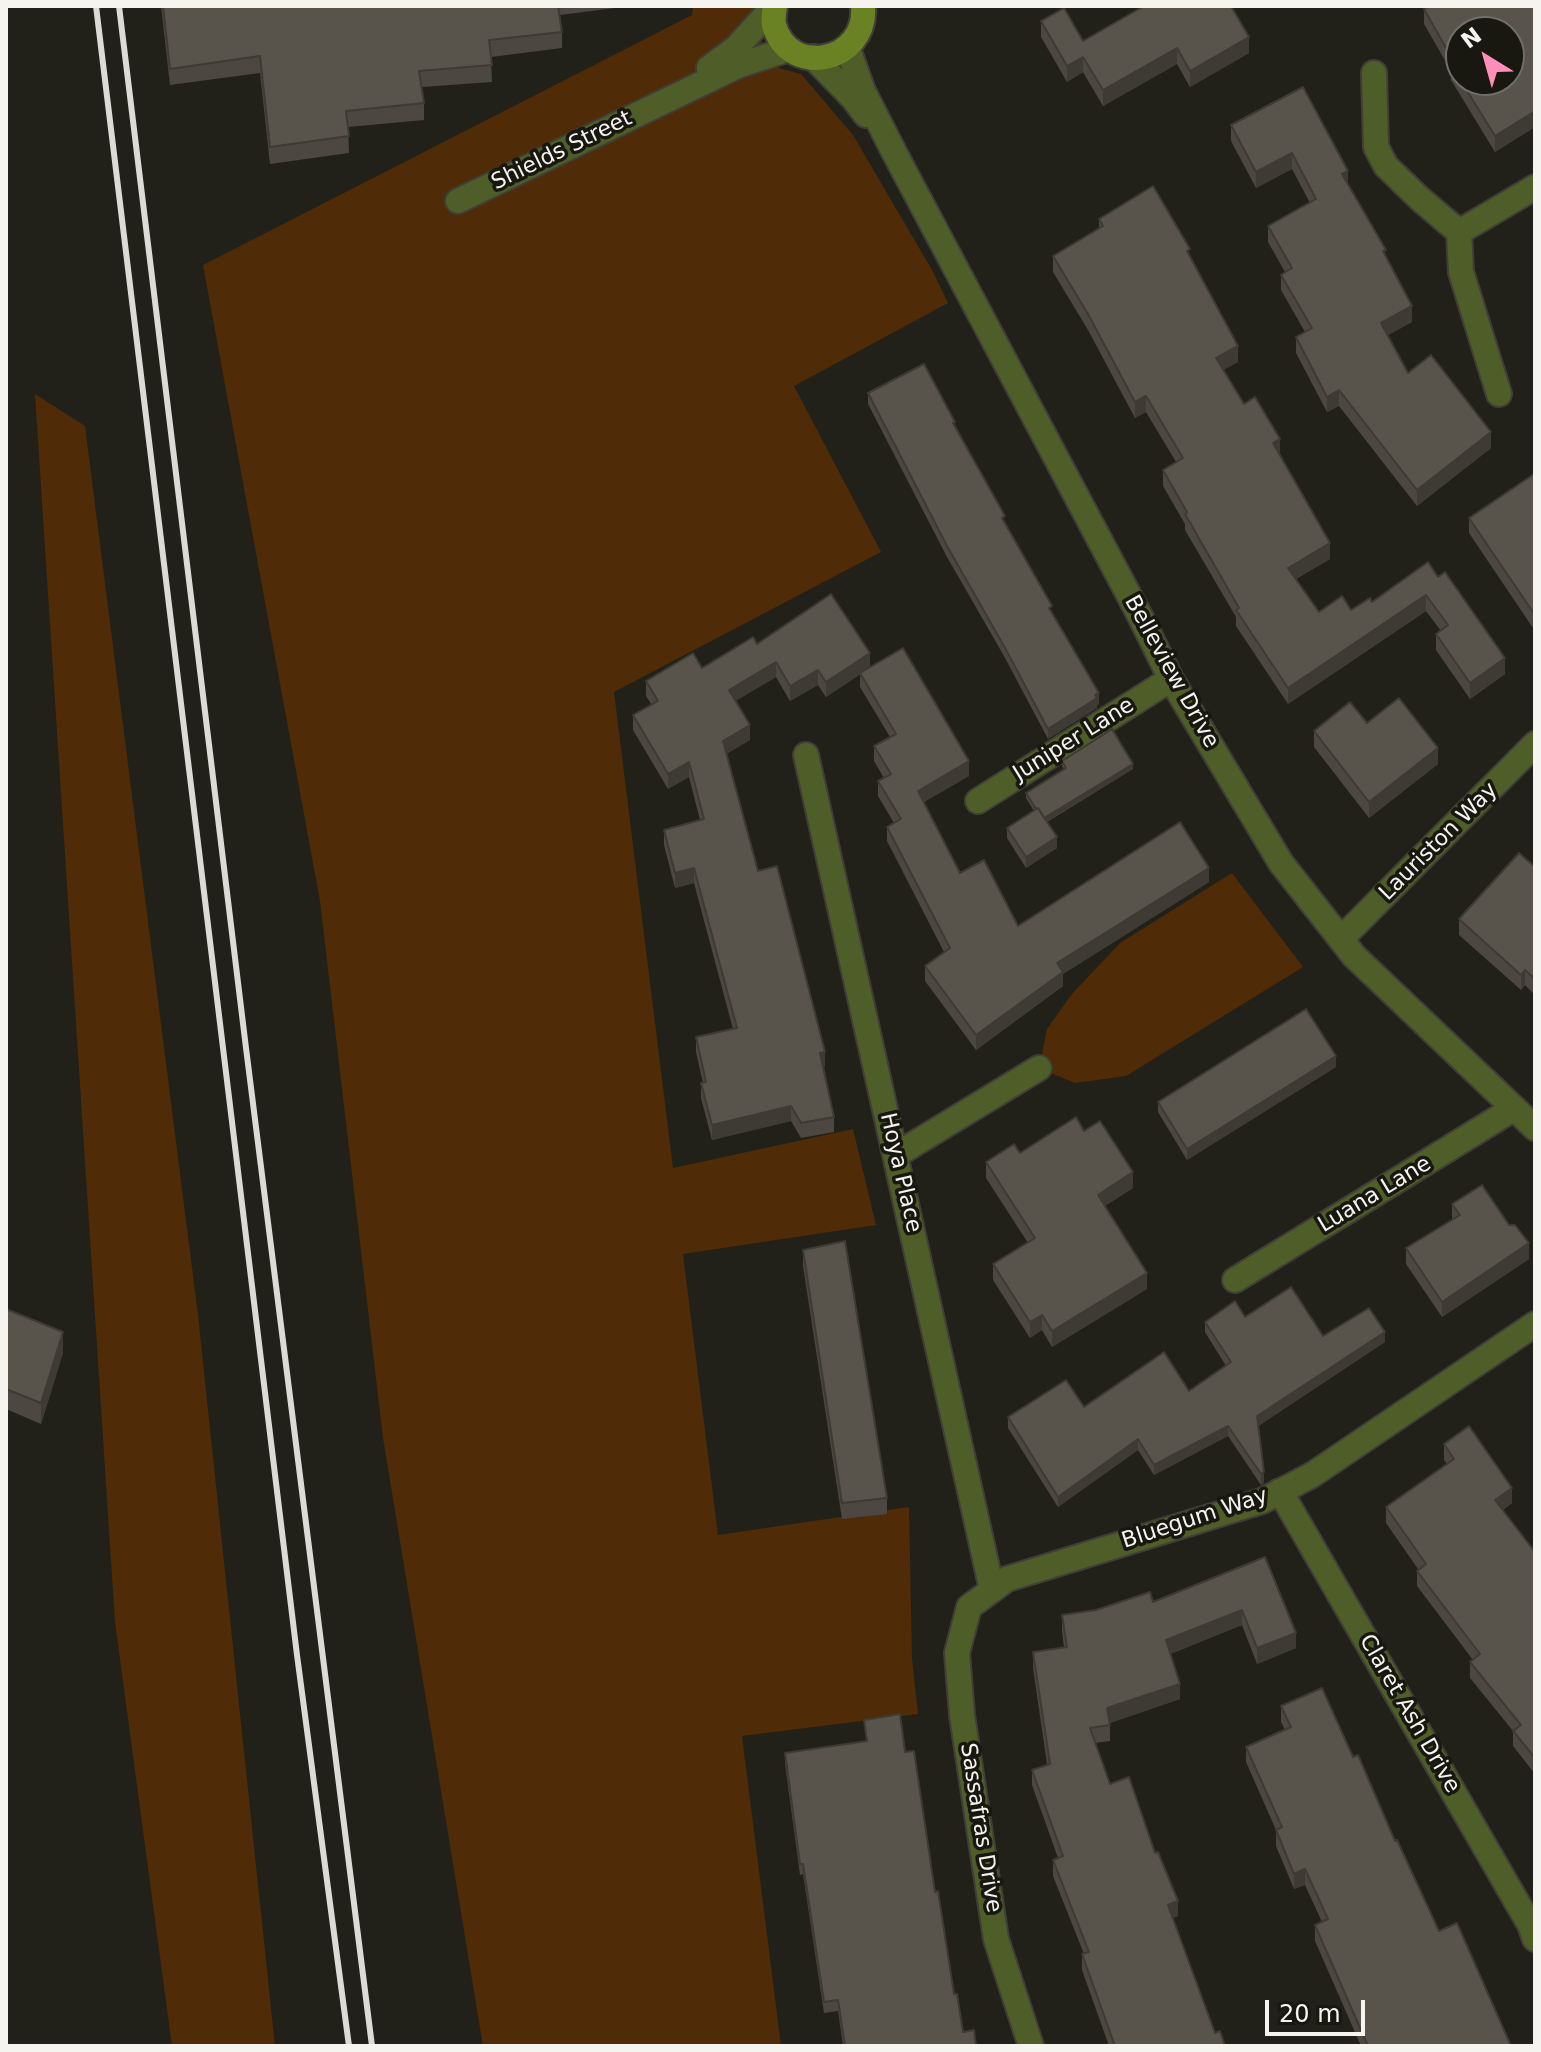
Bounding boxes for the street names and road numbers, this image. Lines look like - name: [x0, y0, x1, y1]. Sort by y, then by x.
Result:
- street label: Shields Street: [487, 106, 637, 196]
- street label: Belleview Drive: [1118, 591, 1224, 753]
- street label: Juniper Lane: [1009, 692, 1139, 788]
- street label: Lauriston Way: [1374, 777, 1504, 907]
- street label: Hoya Place: [873, 1111, 927, 1235]
- street label: Luana Lane: [1314, 1151, 1436, 1239]
- street label: Bluegum Way: [1119, 1483, 1271, 1555]
- street label: Claret Ash Drive: [1353, 1630, 1465, 1798]
- street label: Sassafras Drive: [954, 1741, 1006, 1915]

